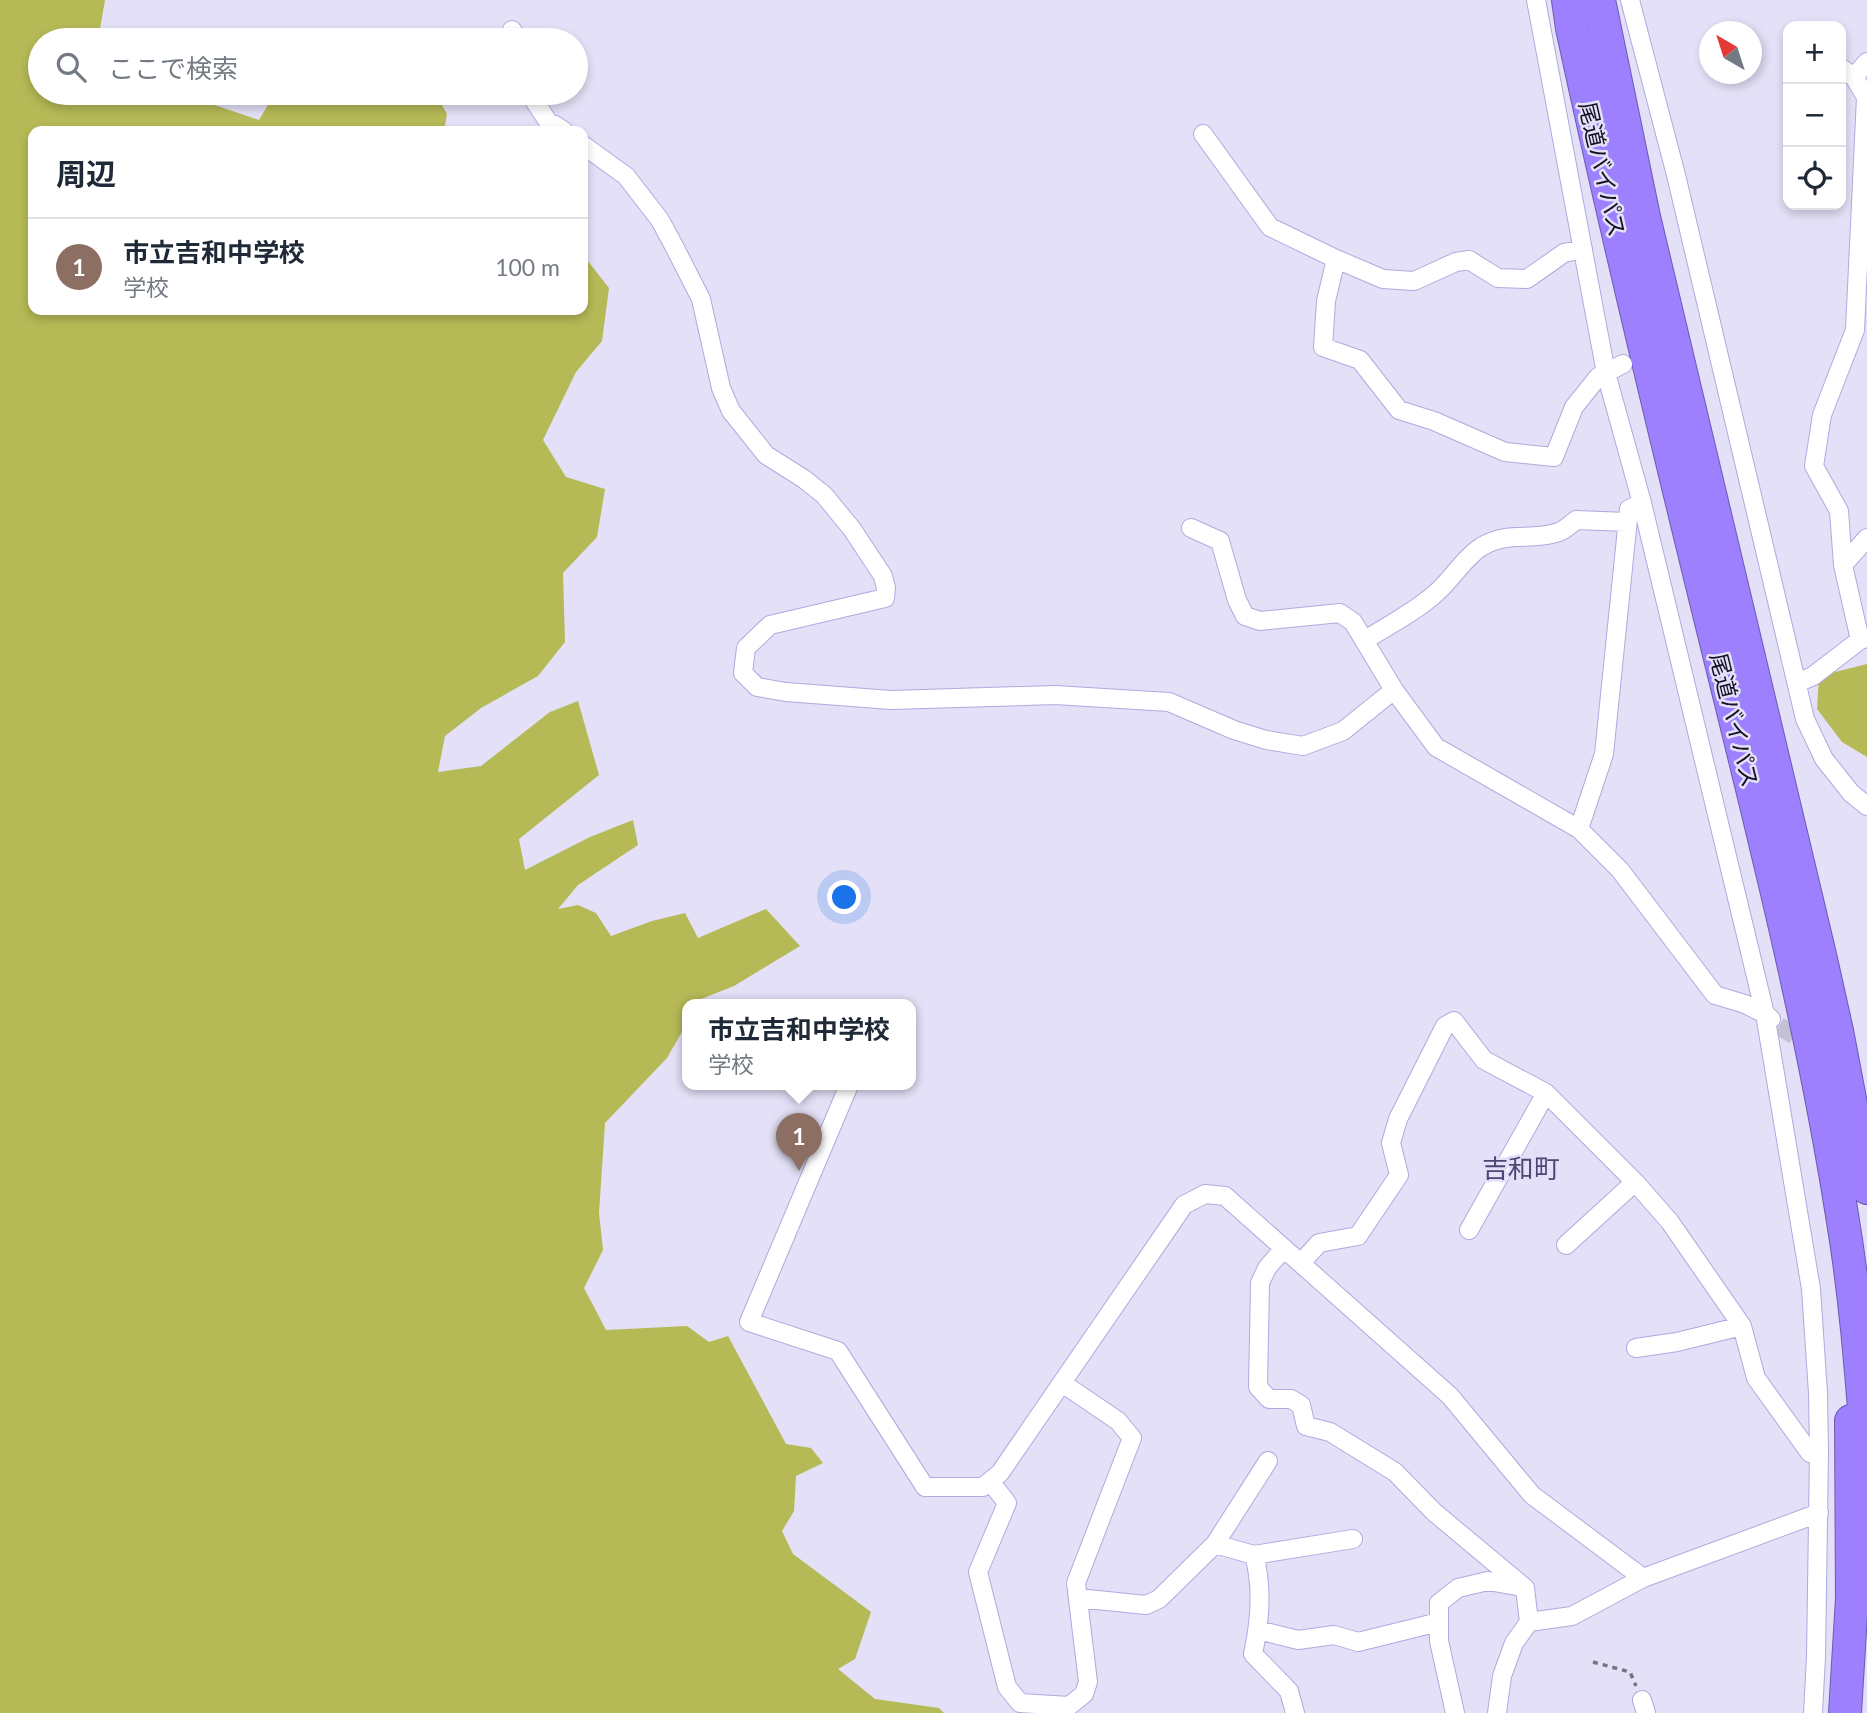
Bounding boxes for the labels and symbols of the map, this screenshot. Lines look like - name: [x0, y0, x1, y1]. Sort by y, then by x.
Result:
- north arrow: [1699, 21, 1762, 84]
- street label: 尾道バイパス: [1574, 99, 1632, 239]
- street label: 尾道バイパス: [1705, 650, 1765, 790]
- your location: [827, 880, 861, 914]
- pin: 1: [776, 1113, 822, 1171]
- district label: 吉和町: [1482, 1152, 1560, 1184]

